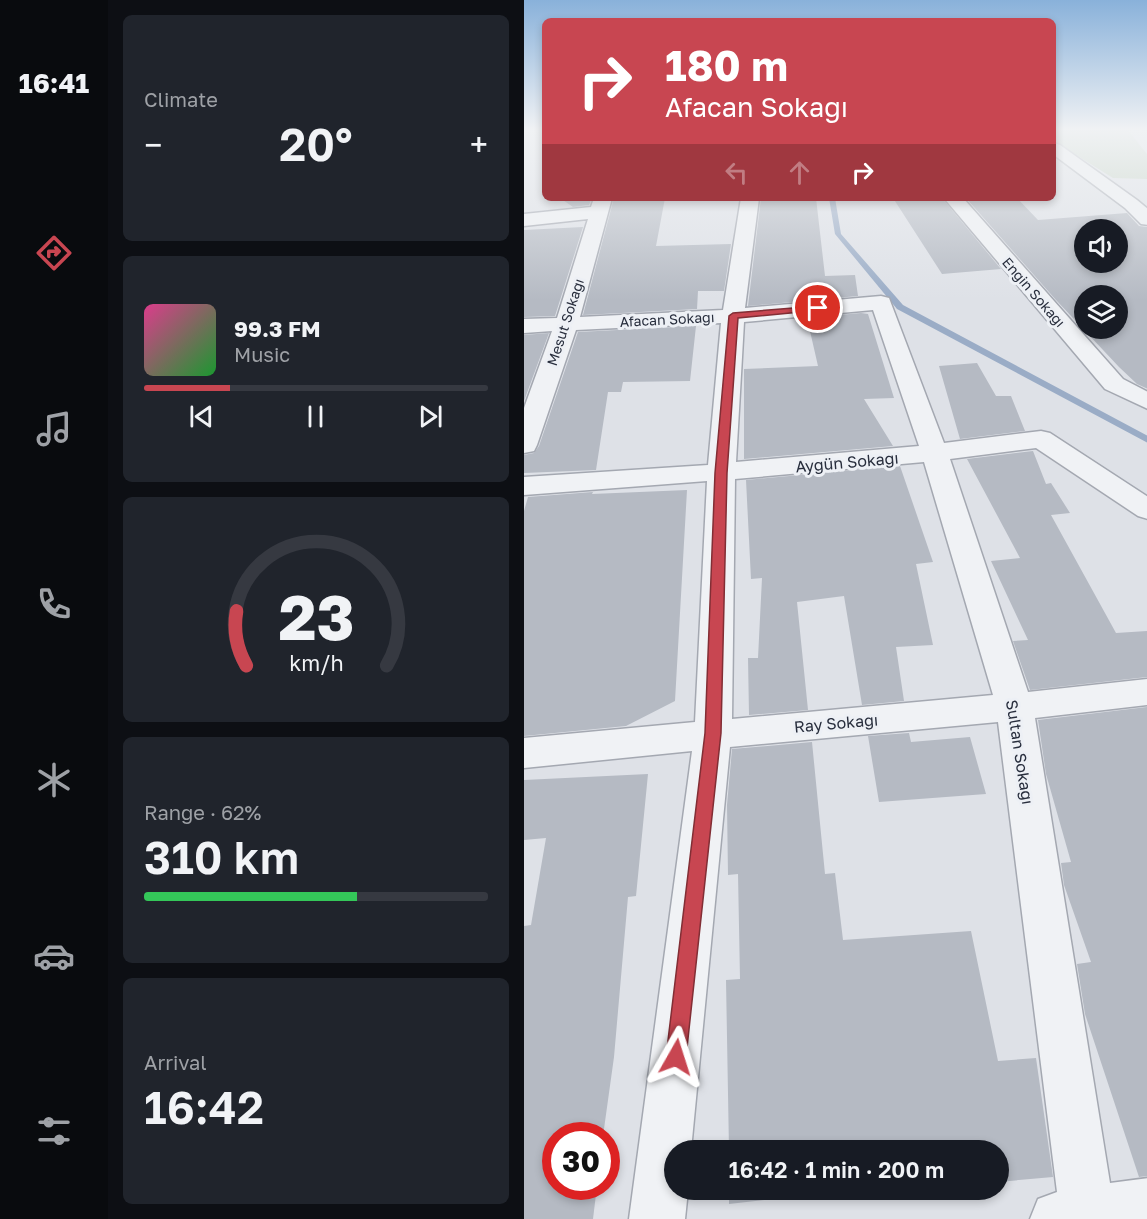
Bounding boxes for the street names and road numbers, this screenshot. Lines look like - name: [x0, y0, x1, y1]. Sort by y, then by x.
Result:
- street label: Engin Sokağı: [999, 254, 1069, 330]
- street label: Mesut Sokağı: [543, 276, 587, 368]
- street label: Afacan Sokağı: [619, 308, 715, 330]
- street label: Aygün Sokağı: [794, 448, 900, 476]
- street label: Sultan Sokağı: [1002, 698, 1038, 806]
- street label: Ray Sokağı: [793, 709, 879, 737]

